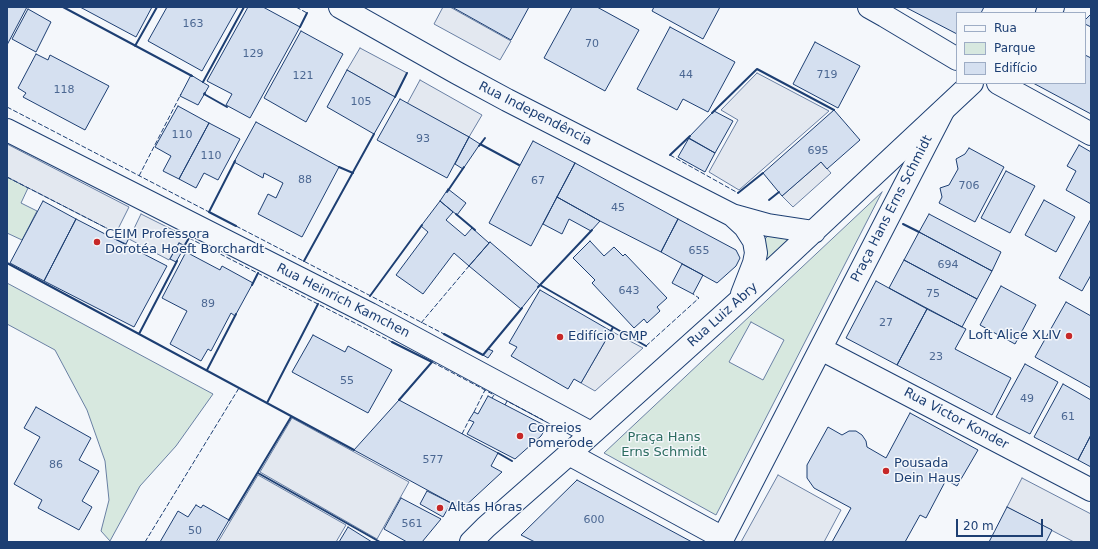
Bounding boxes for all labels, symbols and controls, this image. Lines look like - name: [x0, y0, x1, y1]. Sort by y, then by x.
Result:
- legend: [956, 12, 1086, 84]
- house number: 163: [183, 17, 203, 31]
- text: Rua: [994, 21, 1017, 35]
- house number: 70: [585, 37, 599, 51]
- text: Parque: [994, 41, 1035, 55]
- house number: 129: [243, 47, 263, 61]
- text: Edifício: [994, 61, 1037, 75]
- house number: 44: [679, 68, 693, 82]
- house number: 719: [817, 68, 837, 82]
- house number: 121: [293, 69, 313, 83]
- street label: Rua Independência: [476, 79, 594, 149]
- house number: 118: [54, 83, 74, 97]
- house number: 105: [351, 95, 371, 109]
- house number: 110: [172, 128, 192, 142]
- house number: 93: [416, 132, 430, 146]
- street label: Praça Hans Erns Schmidt: [848, 133, 936, 285]
- house number: 695: [808, 144, 828, 158]
- house number: 110: [201, 149, 221, 163]
- house number: 88: [298, 173, 312, 187]
- house number: 67: [531, 174, 545, 188]
- house number: 706: [959, 179, 979, 193]
- house number: 45: [611, 201, 625, 215]
- place label: CEIM Professora Dorotéa Hoeft Borchardt: [105, 227, 264, 258]
- marker: CEIM Professora Dorotéa Hoeft Borchardt: [92, 237, 102, 247]
- house number: 655: [689, 244, 709, 258]
- house number: 694: [938, 258, 958, 272]
- street label: Rua Heinrich Kamchen: [274, 261, 412, 341]
- street label: Rua Luiz Abry: [685, 279, 761, 351]
- house number: 643: [619, 284, 639, 298]
- house number: 75: [926, 287, 940, 301]
- house number: 89: [201, 297, 215, 311]
- house number: 27: [879, 316, 893, 330]
- place label: Loft Alice XLIV: [968, 328, 1061, 344]
- place label: Edifício CMP: [568, 329, 647, 345]
- marker: Loft Alice XLIV: [1064, 331, 1074, 341]
- marker: Edifício CMP: [555, 332, 565, 342]
- house number: 23: [929, 350, 943, 364]
- house number: 55: [340, 374, 354, 388]
- street label: Rua Victor Konder: [901, 385, 1011, 453]
- house number: 49: [1020, 392, 1034, 406]
- house number: 61: [1061, 410, 1075, 424]
- place label: Correios Pomerode: [528, 421, 593, 452]
- park label: Praça Hans Erns Schmidt: [621, 430, 707, 461]
- marker: Correios Pomerode: [515, 431, 525, 441]
- house number: 577: [423, 453, 443, 467]
- place label: Pousada Dein Haus: [894, 456, 961, 487]
- house number: 86: [49, 458, 63, 472]
- marker: Pousada Dein Haus: [881, 466, 891, 476]
- place label: Altas Horas: [448, 500, 522, 516]
- marker: Altas Horas: [435, 503, 445, 513]
- scale bar: [958, 511, 1045, 537]
- house number: 600: [584, 513, 604, 527]
- house number: 561: [402, 517, 422, 531]
- text: 20 m: [963, 519, 994, 533]
- house number: 50: [188, 524, 202, 538]

